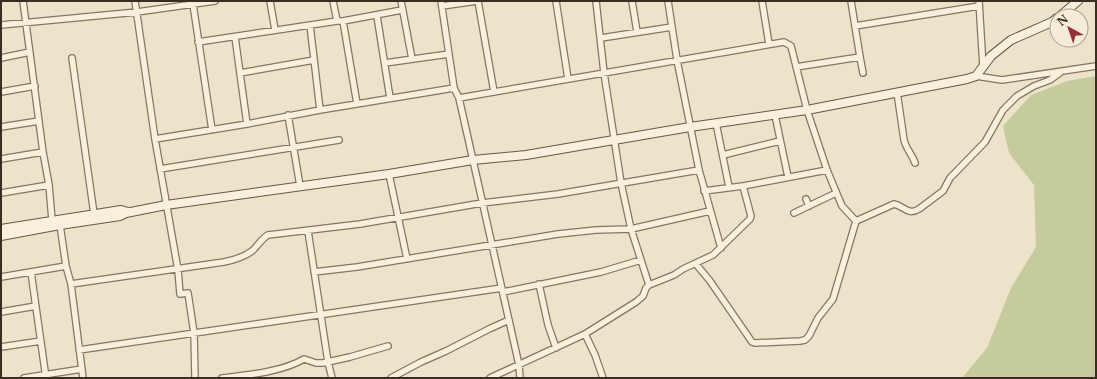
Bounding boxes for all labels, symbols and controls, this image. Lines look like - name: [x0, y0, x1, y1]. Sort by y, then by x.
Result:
- north arrow: [1049, 8, 1089, 48]
- text: N: [1054, 11, 1072, 29]

